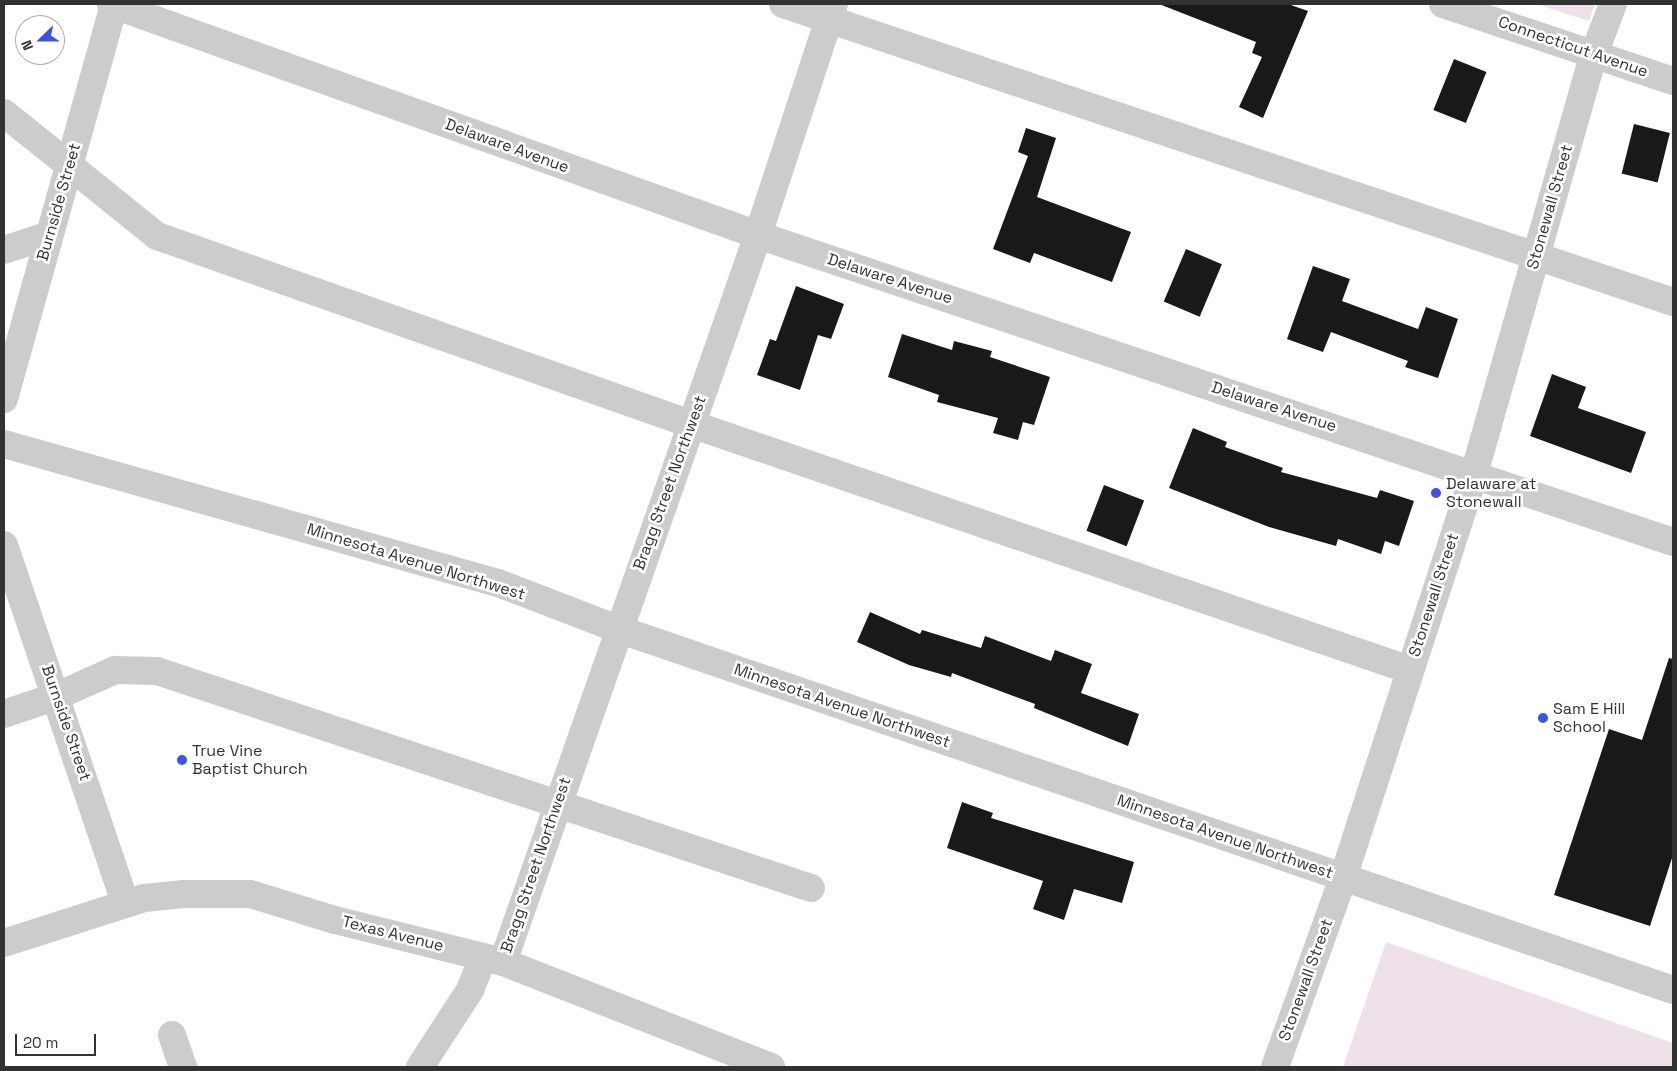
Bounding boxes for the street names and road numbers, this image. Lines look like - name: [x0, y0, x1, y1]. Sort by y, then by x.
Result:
- street label: Connecticut Avenue: [1496, 12, 1650, 82]
- street label: Delaware Avenue: [442, 115, 572, 177]
- street label: Burnside Street: [33, 141, 85, 263]
- street label: Stonewall Street: [1523, 143, 1577, 271]
- street label: Delaware Avenue: [825, 250, 955, 308]
- street label: Delaware Avenue: [1209, 378, 1339, 436]
- street label: Bragg Street Northwest: [629, 393, 711, 573]
- street label: Minnesota Avenue Northwest: [304, 520, 528, 604]
- street label: Stonewall Street: [1405, 531, 1463, 659]
- street label: Minnesota Avenue Northwest: [731, 660, 953, 752]
- street label: Burnside Street: [37, 663, 95, 783]
- street label: Bragg Street Northwest: [497, 775, 575, 955]
- street label: Minnesota Avenue Northwest: [1114, 791, 1336, 883]
- street label: Texas Avenue: [340, 912, 446, 956]
- street label: Stonewall Street: [1275, 916, 1337, 1044]

